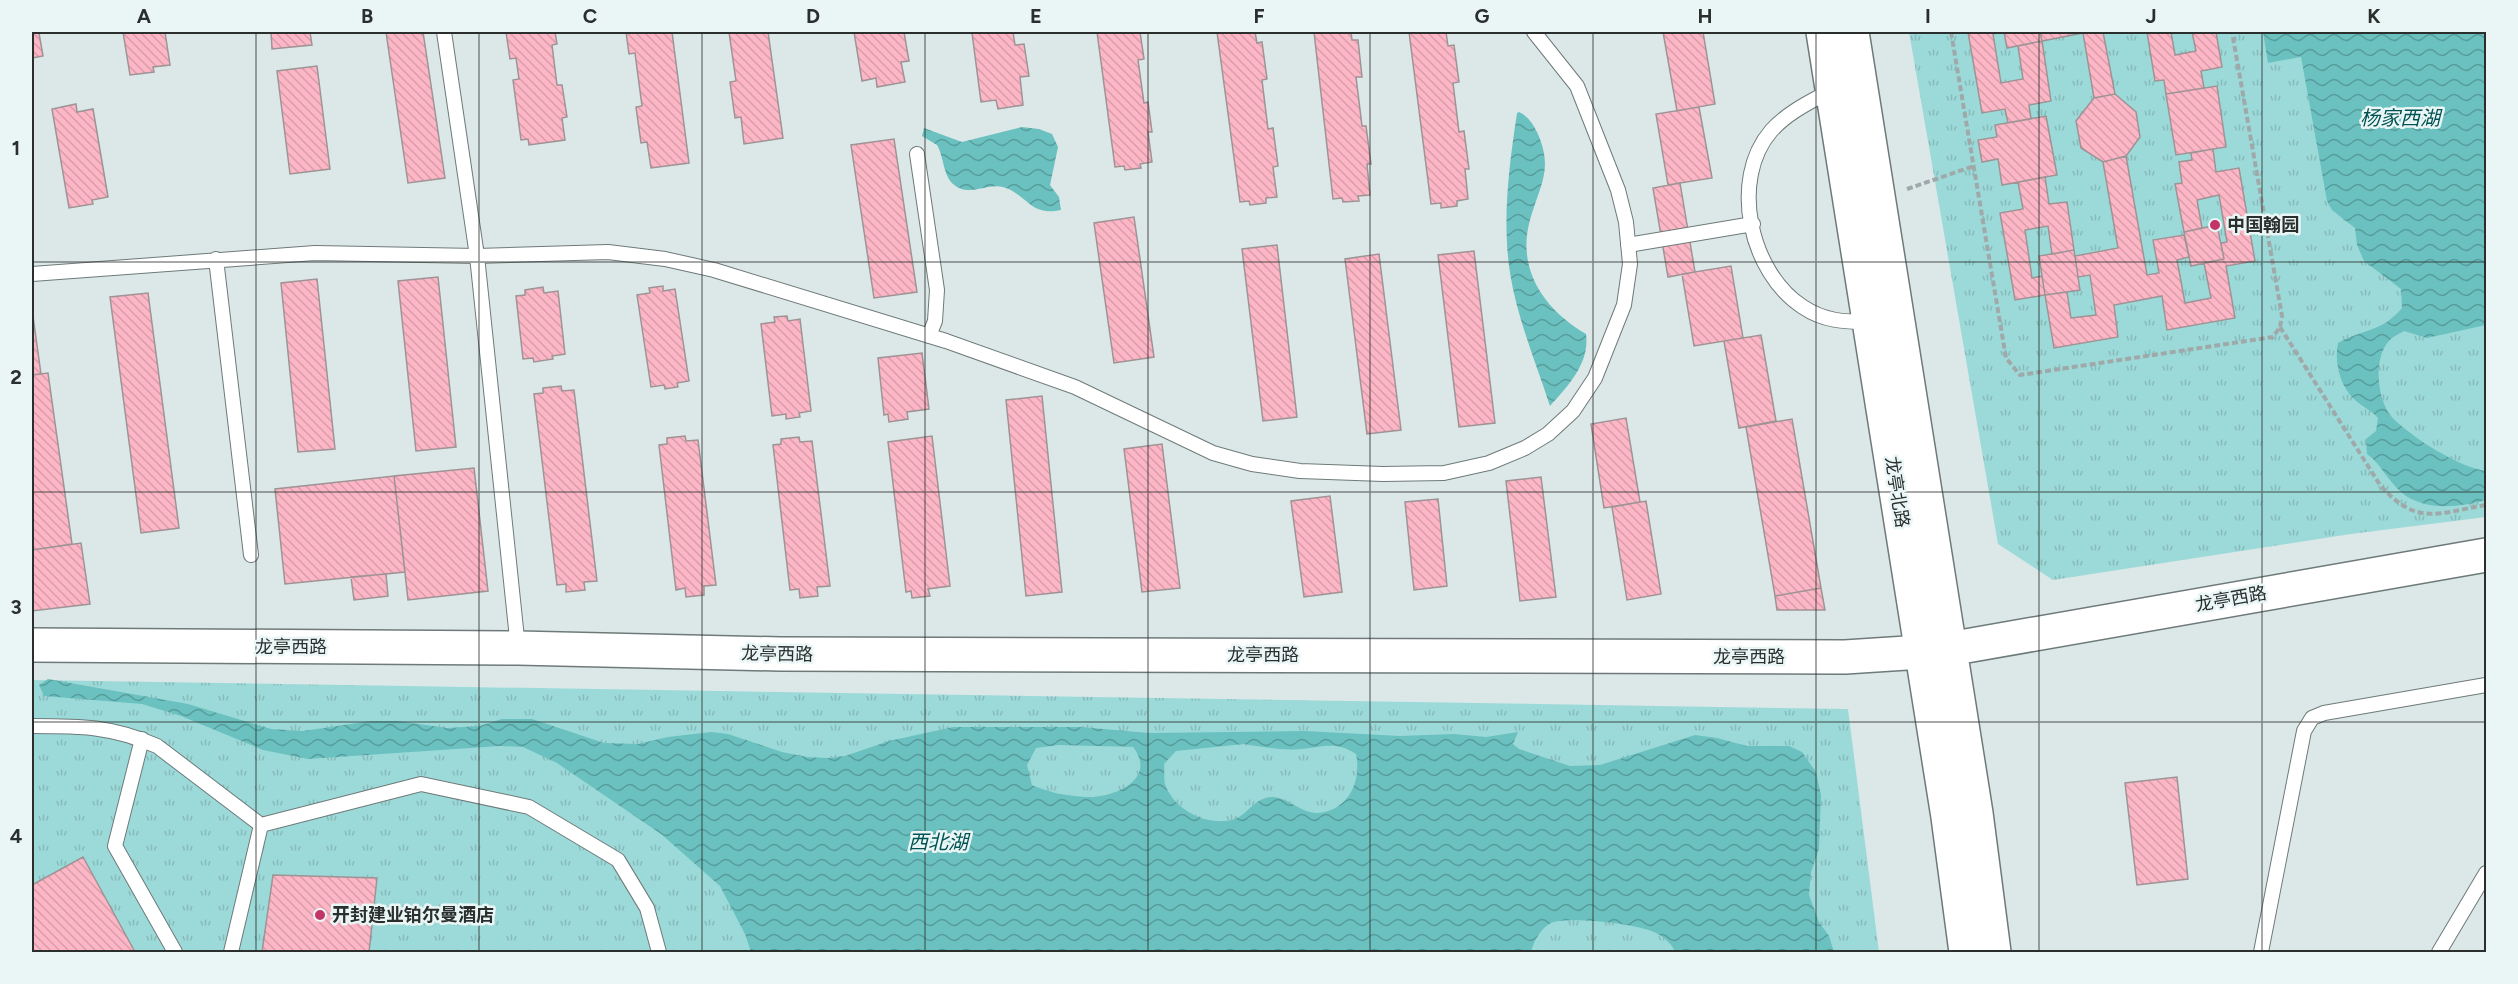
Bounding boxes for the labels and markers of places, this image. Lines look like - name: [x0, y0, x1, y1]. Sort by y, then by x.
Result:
- place label: 中国翰园: [2227, 214, 2299, 236]
- marker: 中国翰园: [2208, 218, 2222, 232]
- place label: 开封建业铂尔曼酒店: [332, 904, 494, 926]
- marker: 开封建业铂尔曼酒店: [313, 908, 327, 922]

